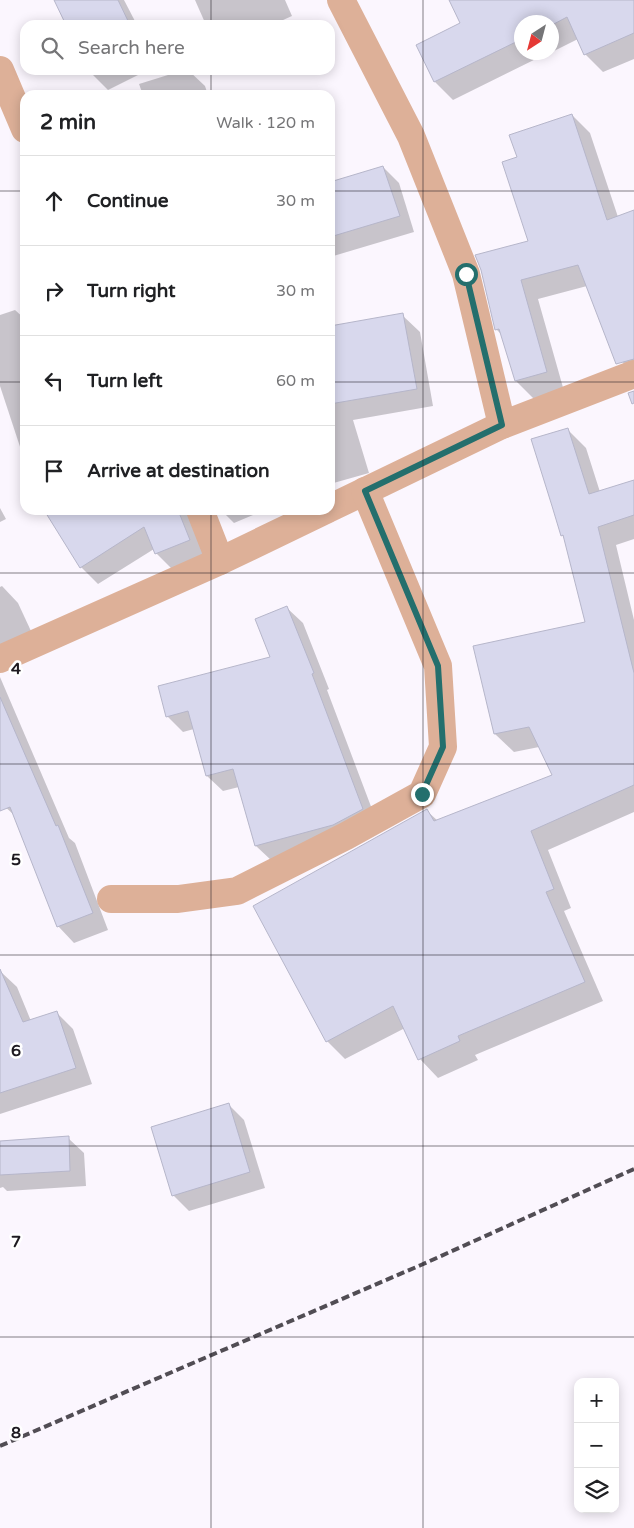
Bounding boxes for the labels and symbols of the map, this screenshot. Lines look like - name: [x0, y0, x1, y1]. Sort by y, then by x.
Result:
- north arrow: [514, 15, 559, 60]
- route start: [455, 263, 478, 286]
- text: 4: [11, 659, 21, 679]
- route end: [411, 783, 434, 806]
- text: 5: [11, 850, 21, 870]
- text: 6: [11, 1041, 21, 1061]
- text: 7: [11, 1232, 21, 1252]
- text: 8: [11, 1423, 21, 1443]

